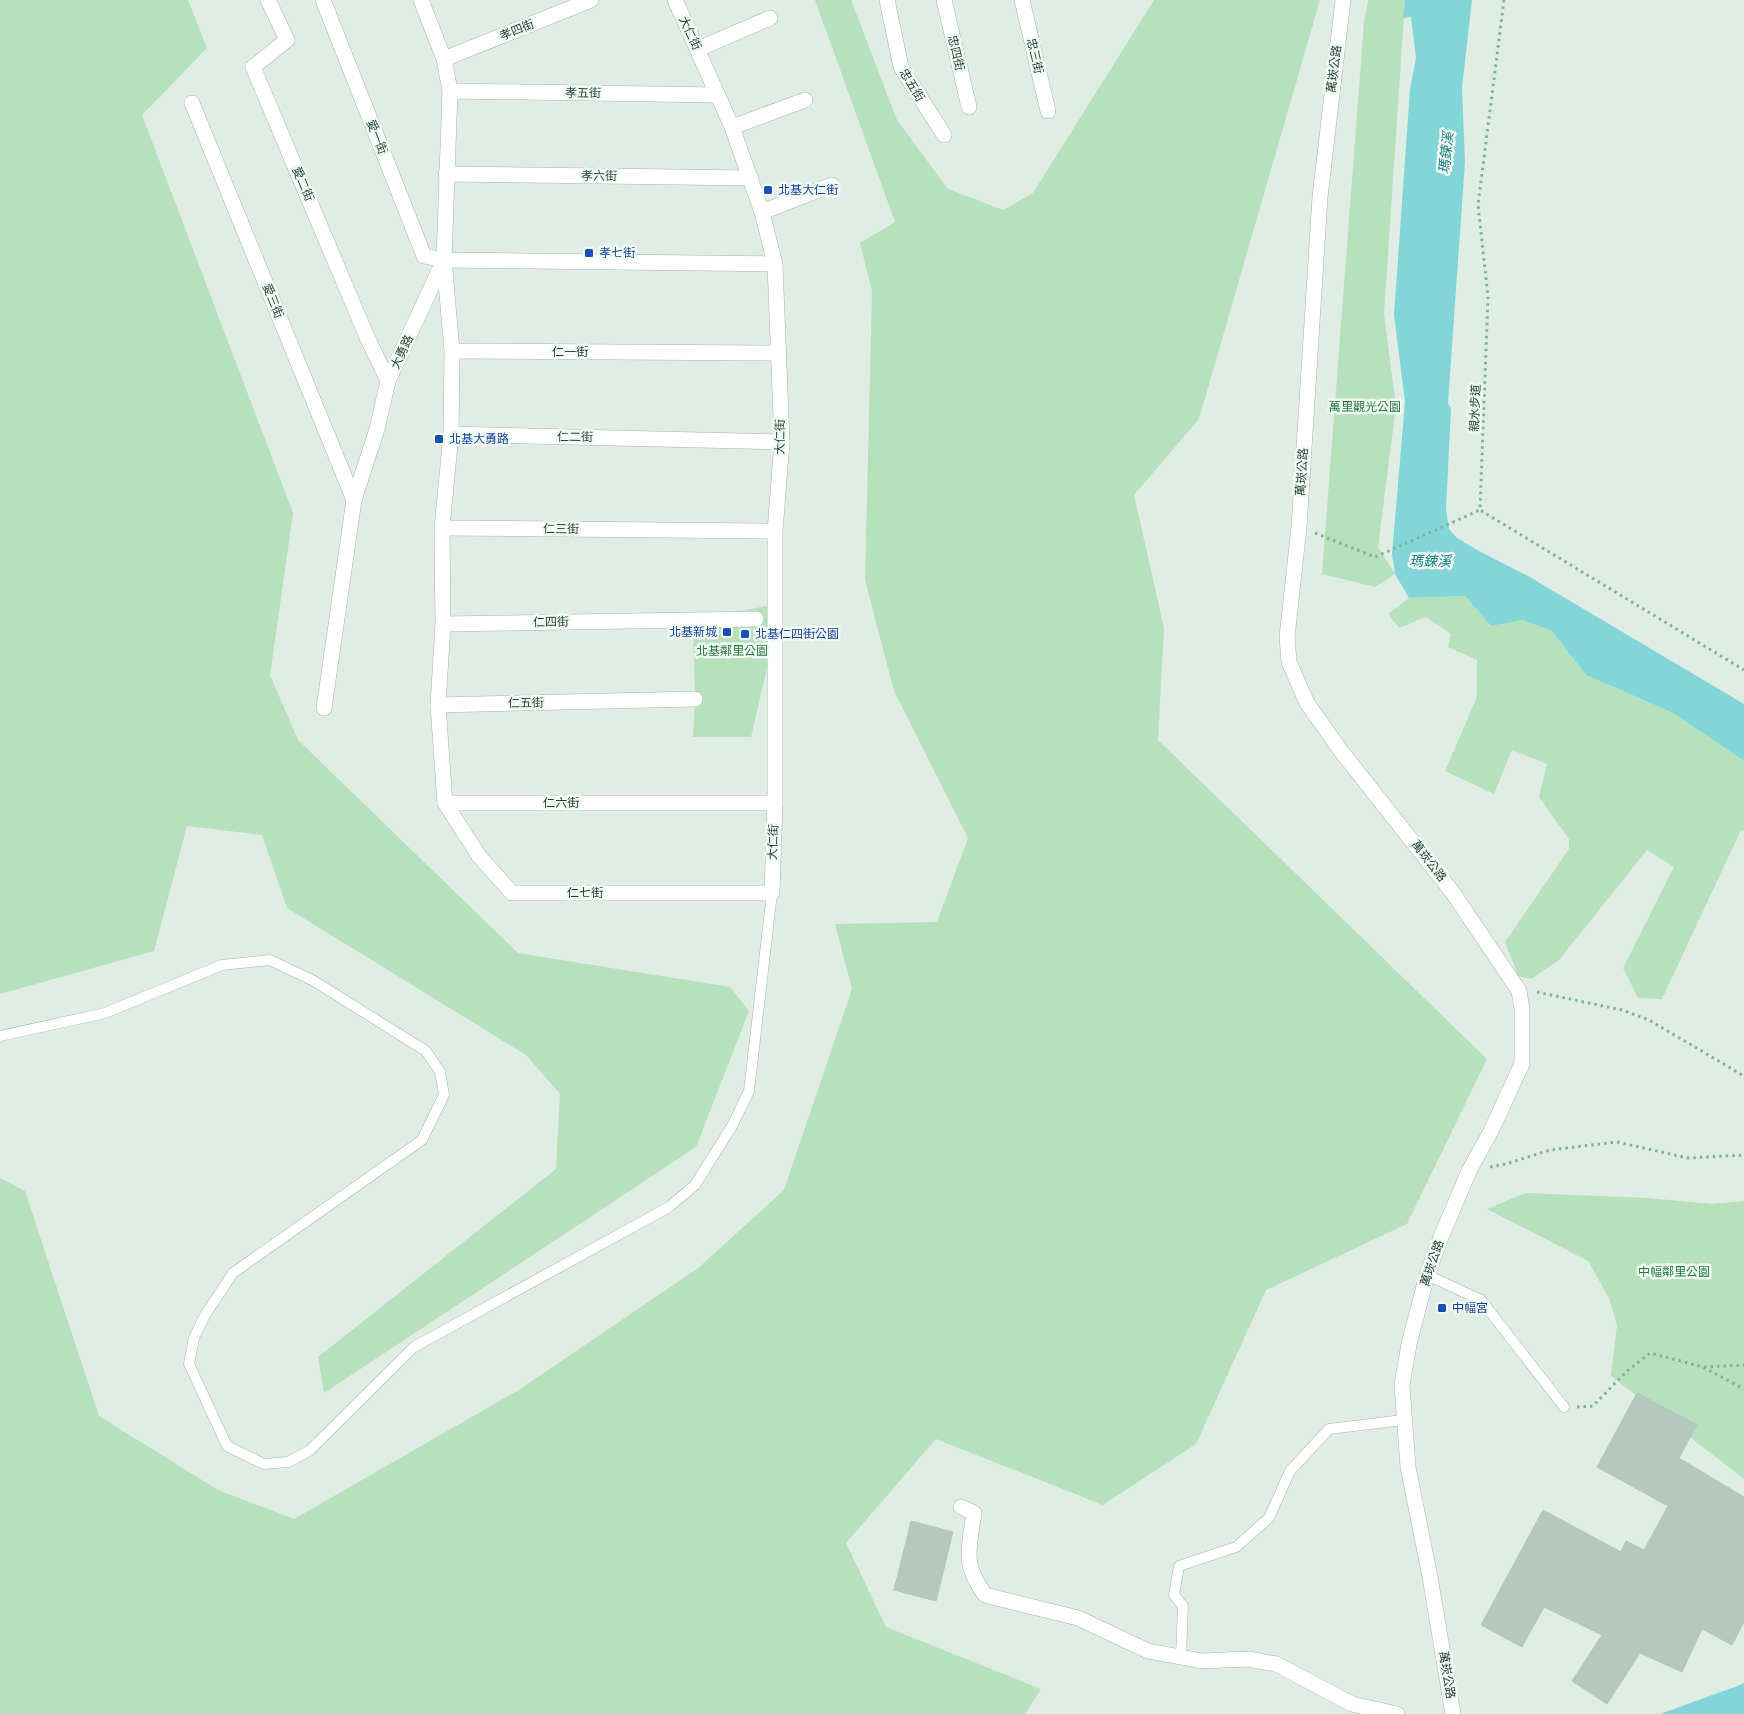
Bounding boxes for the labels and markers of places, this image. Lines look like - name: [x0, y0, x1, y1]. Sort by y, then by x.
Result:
- place label: 北基大仁街: [778, 183, 838, 197]
- marker: 北基大仁街: [762, 184, 774, 196]
- place label: 孝七街: [599, 246, 635, 260]
- marker: 孝七街: [583, 247, 595, 259]
- place label: 北基大勇路: [449, 432, 509, 446]
- marker: 北基大勇路: [433, 433, 445, 445]
- place label: 北基新城: [669, 625, 717, 639]
- marker: 北基新城: [721, 626, 733, 638]
- place label: 北基仁四街公園: [755, 627, 839, 641]
- marker: 北基仁四街公園: [739, 628, 751, 640]
- place label: 中幅宮: [1452, 1301, 1488, 1315]
- marker: 中幅宮: [1436, 1302, 1448, 1314]

